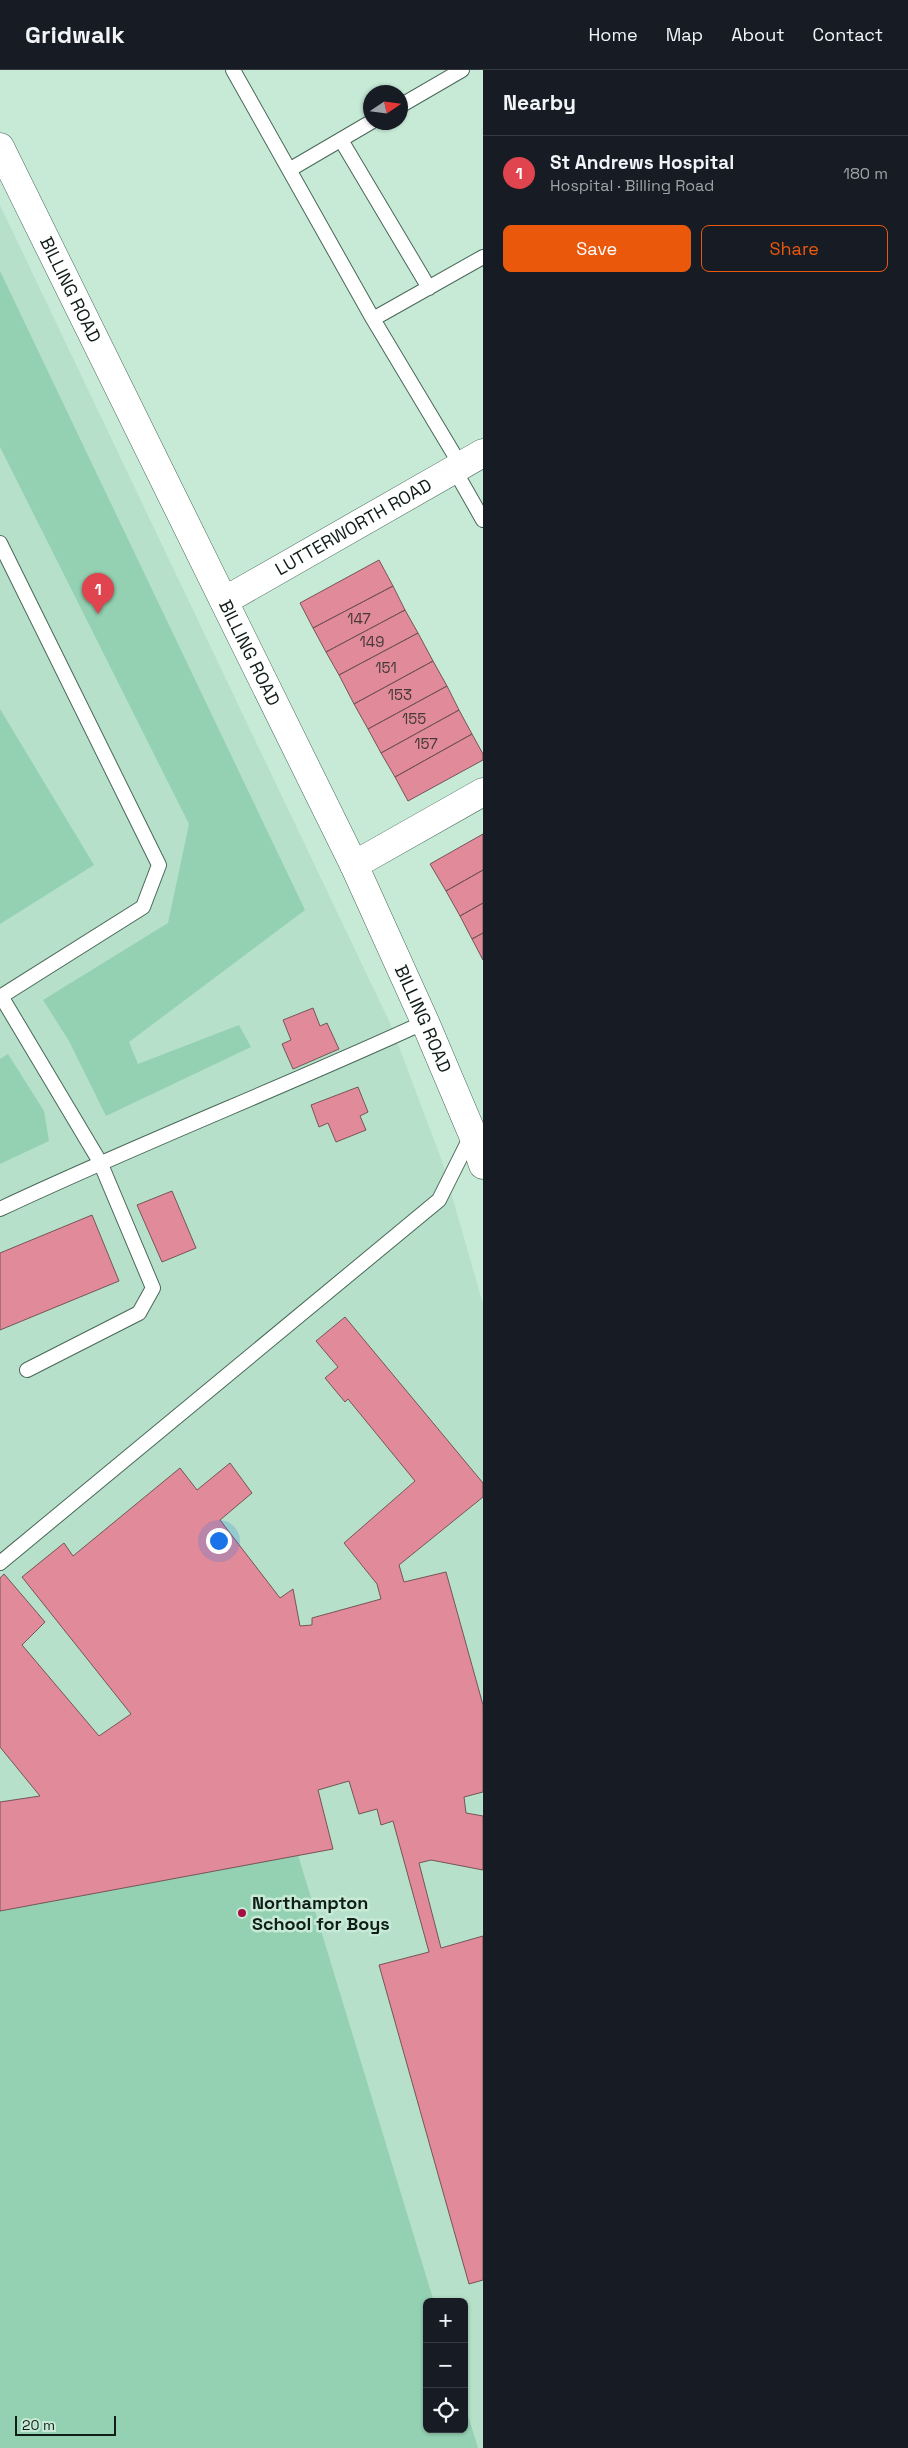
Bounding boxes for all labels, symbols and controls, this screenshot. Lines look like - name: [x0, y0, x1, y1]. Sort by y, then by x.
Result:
- text: Gridwalk: [25, 19, 125, 50]
- text: Home: [589, 23, 638, 46]
- text: Map: [666, 23, 703, 46]
- text: About: [731, 23, 785, 46]
- text: Contact: [813, 23, 883, 46]
- north arrow: [363, 85, 408, 130]
- text: Nearby: [503, 89, 576, 116]
- text: St Andrews Hospital: [550, 150, 734, 175]
- text: 1: [515, 163, 523, 184]
- text: 180 m: [843, 163, 888, 184]
- text: Hospital · Billing Road: [550, 175, 714, 196]
- button: Save: [503, 225, 691, 272]
- button: Share: [701, 225, 888, 272]
- street label: BILLING ROAD: [35, 233, 107, 346]
- street label: LUTTERWORTH ROAD: [271, 473, 436, 580]
- pin: 1: [82, 573, 114, 614]
- street label: BILLING ROAD: [214, 596, 286, 709]
- house number: 147: [347, 609, 371, 628]
- house number: 149: [360, 632, 384, 651]
- house number: 151: [375, 658, 397, 677]
- house number: 153: [388, 685, 412, 704]
- house number: 155: [402, 709, 426, 728]
- house number: 157: [414, 734, 438, 753]
- street label: BILLING ROAD: [390, 961, 457, 1076]
- your location: [206, 1528, 232, 1554]
- place label: Northampton School for Boys: [252, 1891, 390, 1935]
- marker: Northampton School for Boys: [236, 1907, 248, 1919]
- map controls: [423, 2298, 468, 2433]
- button: +: [423, 2298, 468, 2343]
- button: −: [423, 2343, 468, 2388]
- button: locate: [423, 2388, 468, 2433]
- scale bar: [15, 2413, 116, 2436]
- text: 20 m: [22, 2416, 55, 2434]

